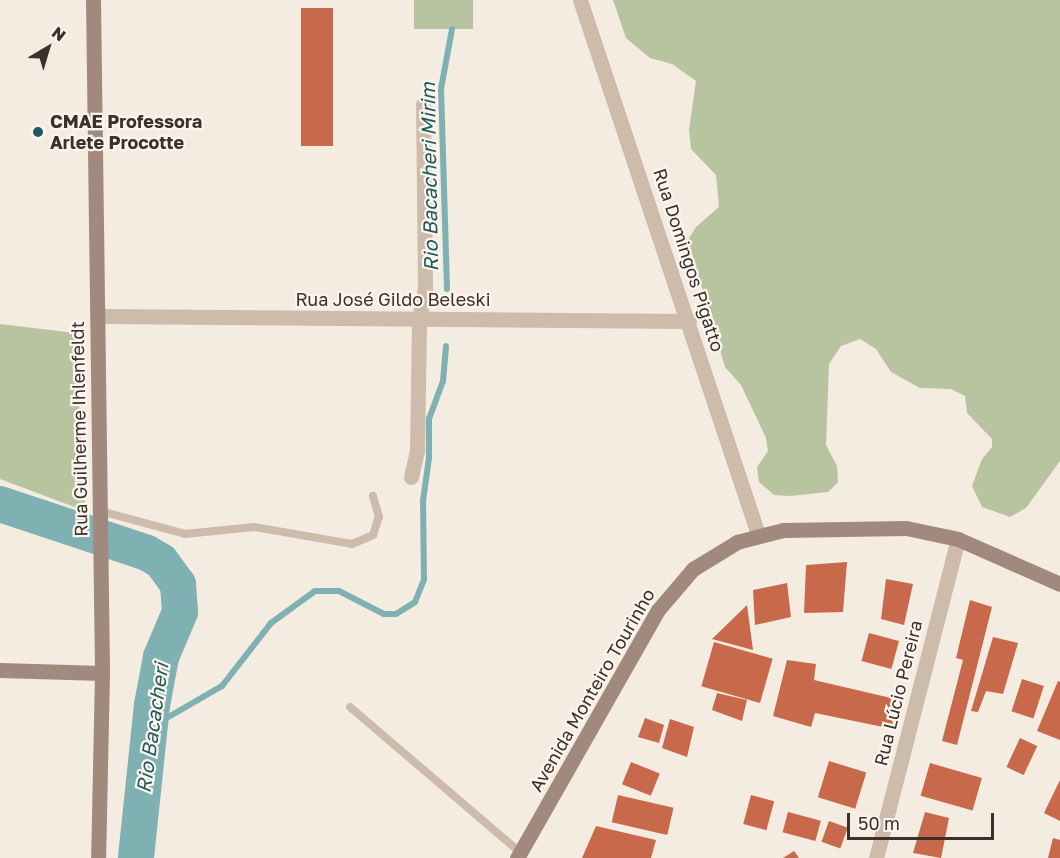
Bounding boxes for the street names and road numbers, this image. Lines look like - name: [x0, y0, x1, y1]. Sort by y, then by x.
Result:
- street label: Rua Domingos Pigatto: [649, 166, 729, 354]
- street label: Rua José Gildo Beleski: [295, 288, 491, 310]
- street label: Rua Guilherme Ihlenfeldt: [66, 321, 92, 537]
- street label: Avenida Monteiro Tourinho: [525, 585, 659, 795]
- street label: Rua Lúcio Pereira: [869, 618, 927, 768]

